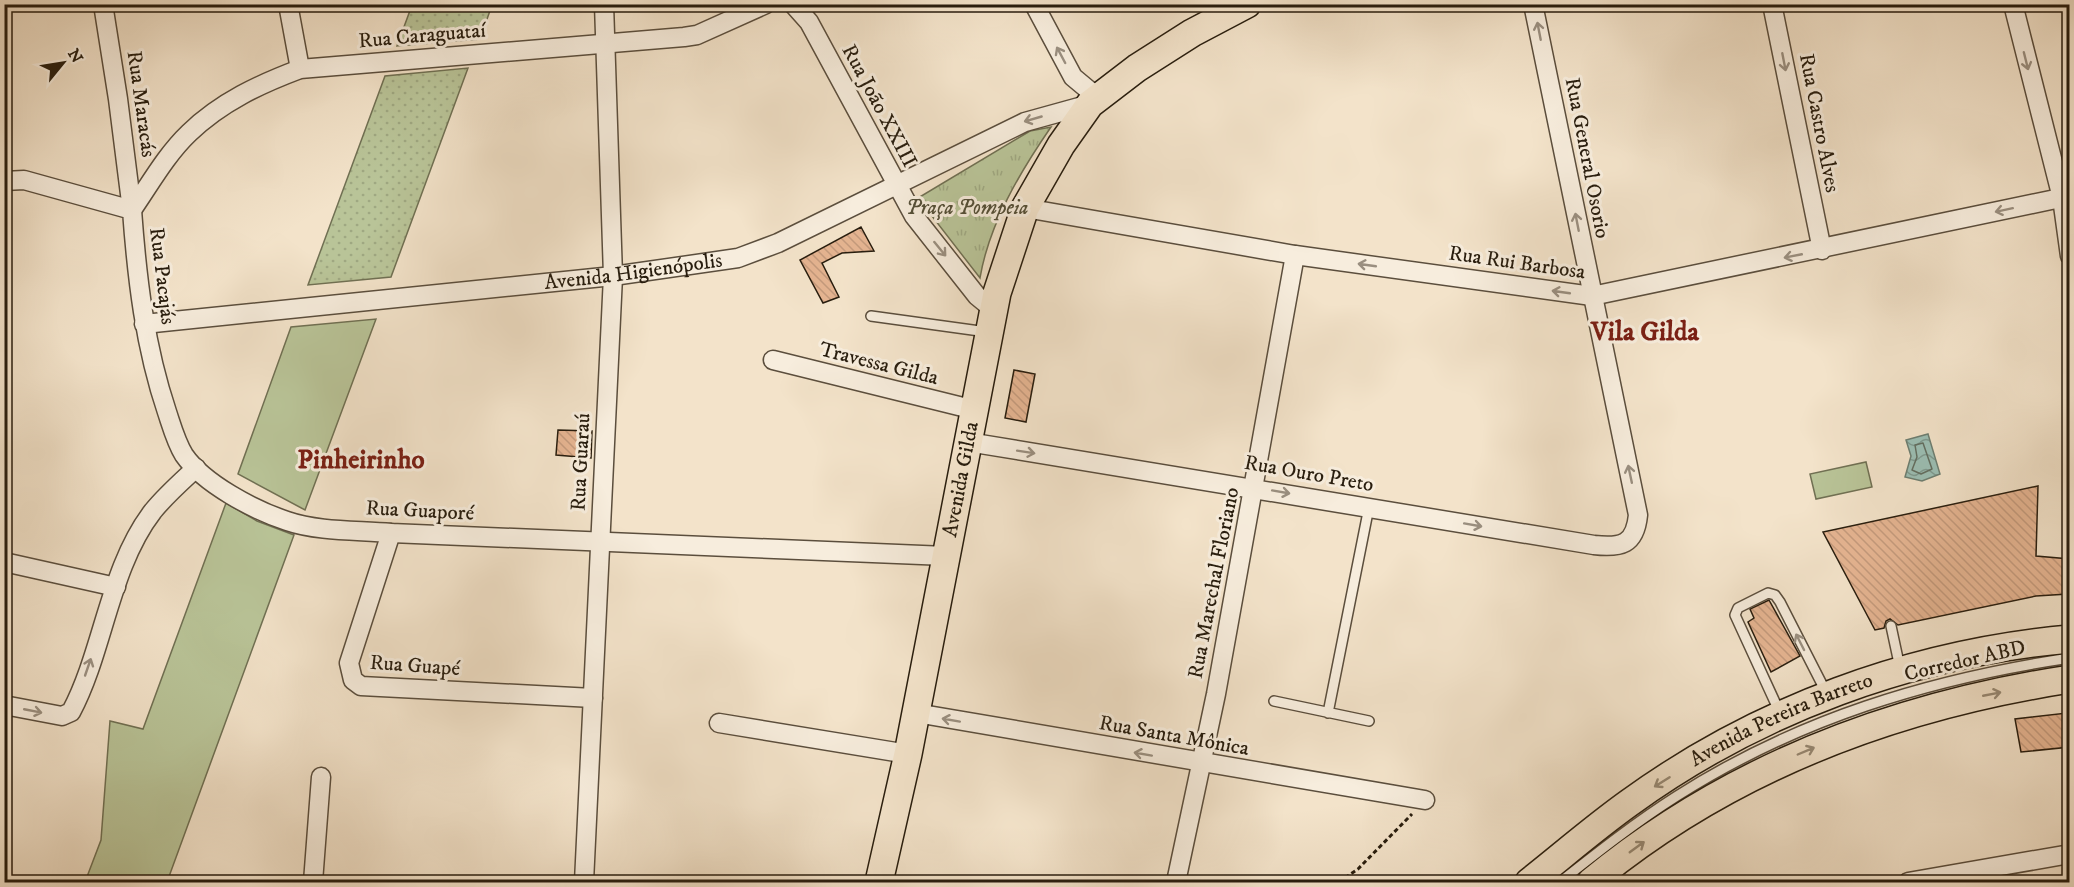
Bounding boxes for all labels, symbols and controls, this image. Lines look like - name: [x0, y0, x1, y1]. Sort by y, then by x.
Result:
- street label: Rua Caraguataí: [357, 17, 488, 55]
- one-way arrow: [1532, 21, 1544, 40]
- north arrow: [33, 33, 93, 93]
- street label: Rua João XXIII: [836, 40, 922, 172]
- text: N: [63, 45, 87, 67]
- one-way arrow: [1055, 46, 1066, 64]
- street label: Rua Maracás: [121, 49, 161, 159]
- street label: Rua Castro Alves: [1793, 51, 1845, 195]
- one-way arrow: [1779, 52, 1790, 71]
- one-way arrow: [2021, 52, 2033, 71]
- street label: Rua General Osorio: [1559, 75, 1615, 241]
- one-way arrow: [1024, 114, 1043, 125]
- park label: Praça Pompeia: [906, 195, 1028, 221]
- one-way arrow: [1995, 205, 2014, 217]
- one-way arrow: [1571, 213, 1582, 232]
- street label: Rua Pacajás: [143, 226, 181, 326]
- one-way arrow: [933, 241, 946, 257]
- street label: Rua Rui Barbosa: [1447, 241, 1587, 285]
- street label: Avenida Higienópolis: [543, 247, 724, 296]
- one-way arrow: [1784, 251, 1803, 262]
- one-way arrow: [1358, 260, 1378, 271]
- one-way arrow: [1551, 286, 1571, 297]
- district label: Vila Gilda: [1590, 315, 1700, 349]
- street label: Travessa Gilda: [817, 337, 941, 391]
- street label: Rua Guaraú: [565, 412, 597, 512]
- street label: Avenida Gilda: [937, 419, 985, 539]
- district label: Pinheirinho: [297, 443, 425, 477]
- one-way arrow: [1016, 446, 1036, 457]
- street label: Rua Ouro Preto: [1242, 450, 1376, 498]
- one-way arrow: [1623, 465, 1635, 484]
- street label: Rua Marechal Floriano: [1183, 485, 1245, 681]
- one-way arrow: [1271, 487, 1290, 498]
- street label: Rua Guaporé: [365, 495, 475, 527]
- one-way arrow: [1463, 519, 1483, 530]
- one-way arrow: [1794, 634, 1805, 652]
- street label: Corredor ABD: [1902, 634, 2028, 688]
- street label: Rua Guapé: [369, 650, 461, 682]
- one-way arrow: [83, 658, 94, 677]
- street label: Avenida Pereira Barreto: [1685, 667, 1876, 773]
- one-way arrow: [1982, 688, 2002, 699]
- one-way arrow: [23, 706, 42, 717]
- street label: Rua Santa Mônica: [1097, 710, 1251, 762]
- one-way arrow: [942, 714, 962, 725]
- one-way arrow: [1797, 745, 1815, 757]
- one-way arrow: [1134, 748, 1154, 759]
- one-way arrow: [1654, 776, 1671, 788]
- one-way arrow: [1628, 840, 1644, 853]

